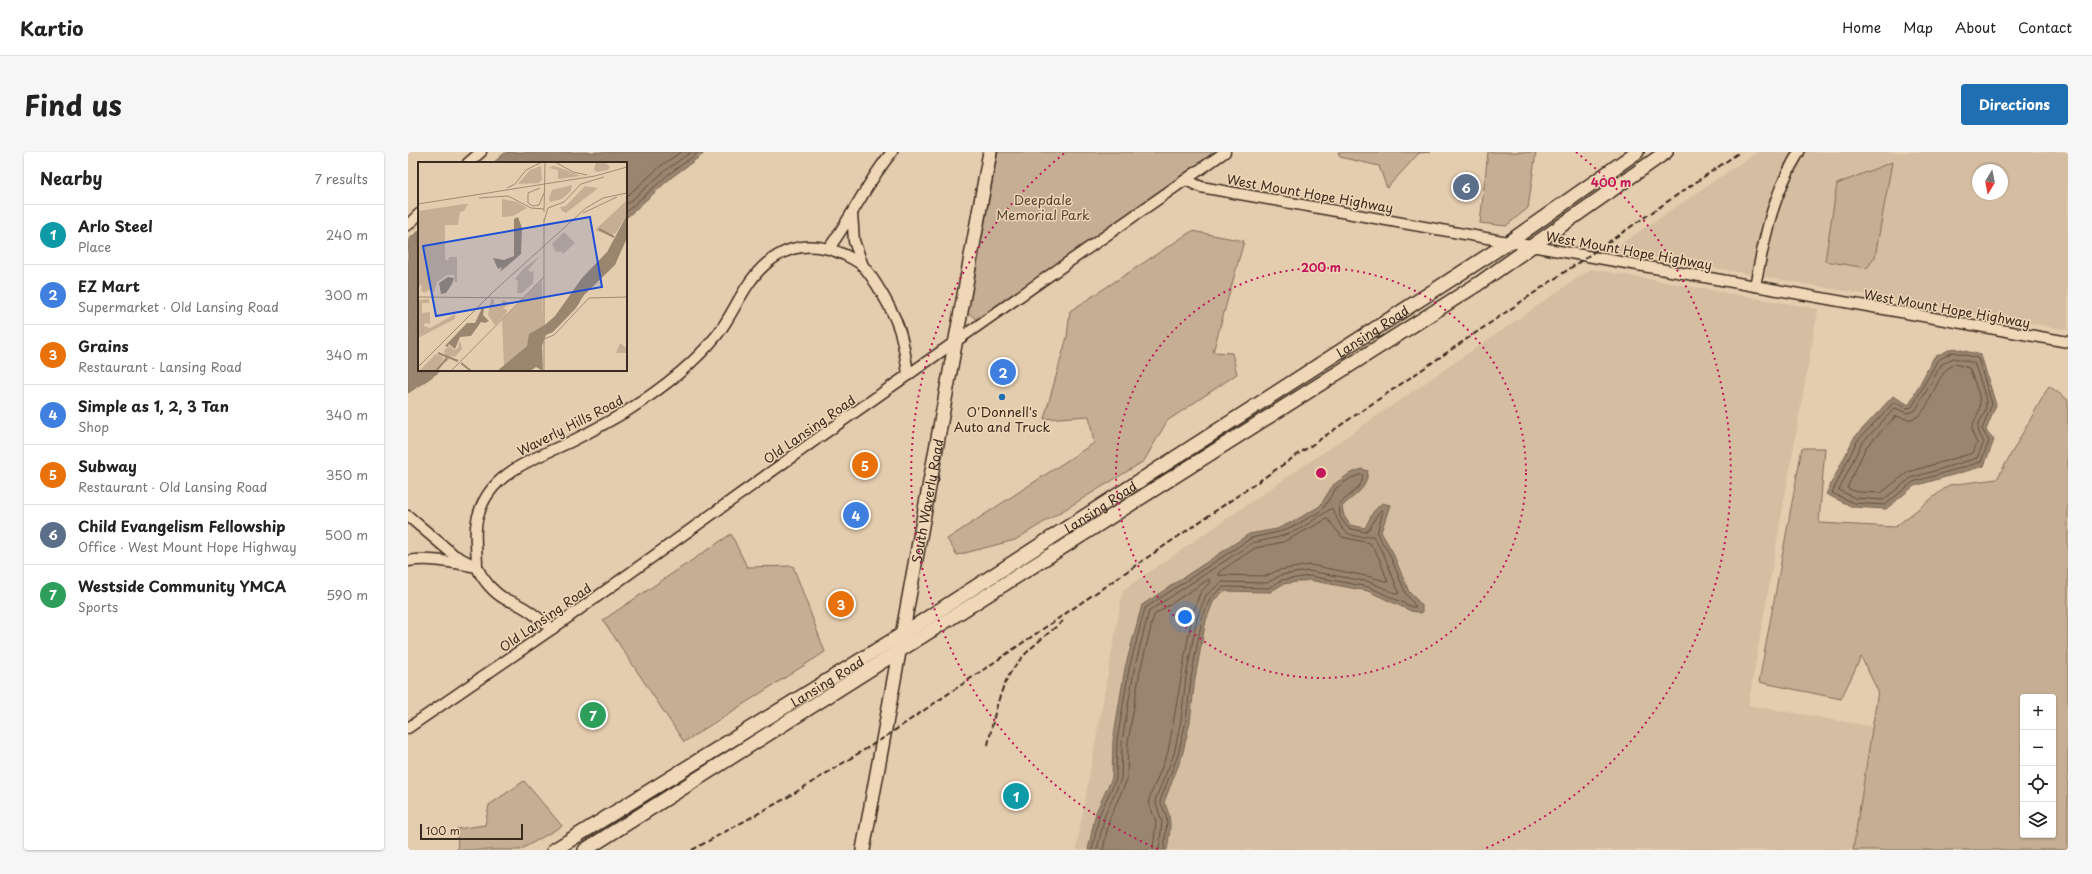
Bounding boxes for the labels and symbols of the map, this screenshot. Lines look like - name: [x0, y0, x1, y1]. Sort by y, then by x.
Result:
- inset map: [418, 162, 627, 371]
- north arrow: [1972, 164, 2008, 200]
- street label: West Mount Hope Highway: [1225, 169, 1395, 217]
- pin: 6: [1453, 172, 1479, 202]
- text: 400 m: [1591, 173, 1631, 191]
- park label: Deepdale Memorial Park: [996, 190, 1090, 224]
- street label: West Mount Hope Highway: [1544, 226, 1714, 274]
- text: 200 m: [1301, 258, 1341, 276]
- street label: West Mount Hope Highway: [1862, 284, 2032, 332]
- street label: Lansing Road: [1332, 300, 1412, 361]
- pin: 2: [990, 357, 1016, 387]
- street label: Waverly Hills Road: [514, 390, 626, 460]
- street label: Old Lansing Road: [759, 390, 859, 468]
- marker: O'Donnell's Auto and Truck: [997, 392, 1007, 402]
- place label: O'Donnell's Auto and Truck: [954, 402, 1050, 436]
- street label: South Waverly Road: [906, 437, 947, 564]
- pin: 5: [852, 450, 878, 480]
- centre of rings: [1314, 466, 1328, 480]
- street label: Lansing Road: [1060, 476, 1140, 537]
- pin: 4: [843, 500, 869, 530]
- street label: Old Lansing Road: [495, 578, 595, 656]
- pin: 3: [828, 589, 854, 619]
- your location: [1175, 607, 1195, 627]
- street label: Lansing Road: [786, 651, 867, 711]
- pin: 7: [580, 700, 606, 730]
- pin: 1: [1003, 781, 1029, 811]
- scale bar: [420, 822, 523, 841]

